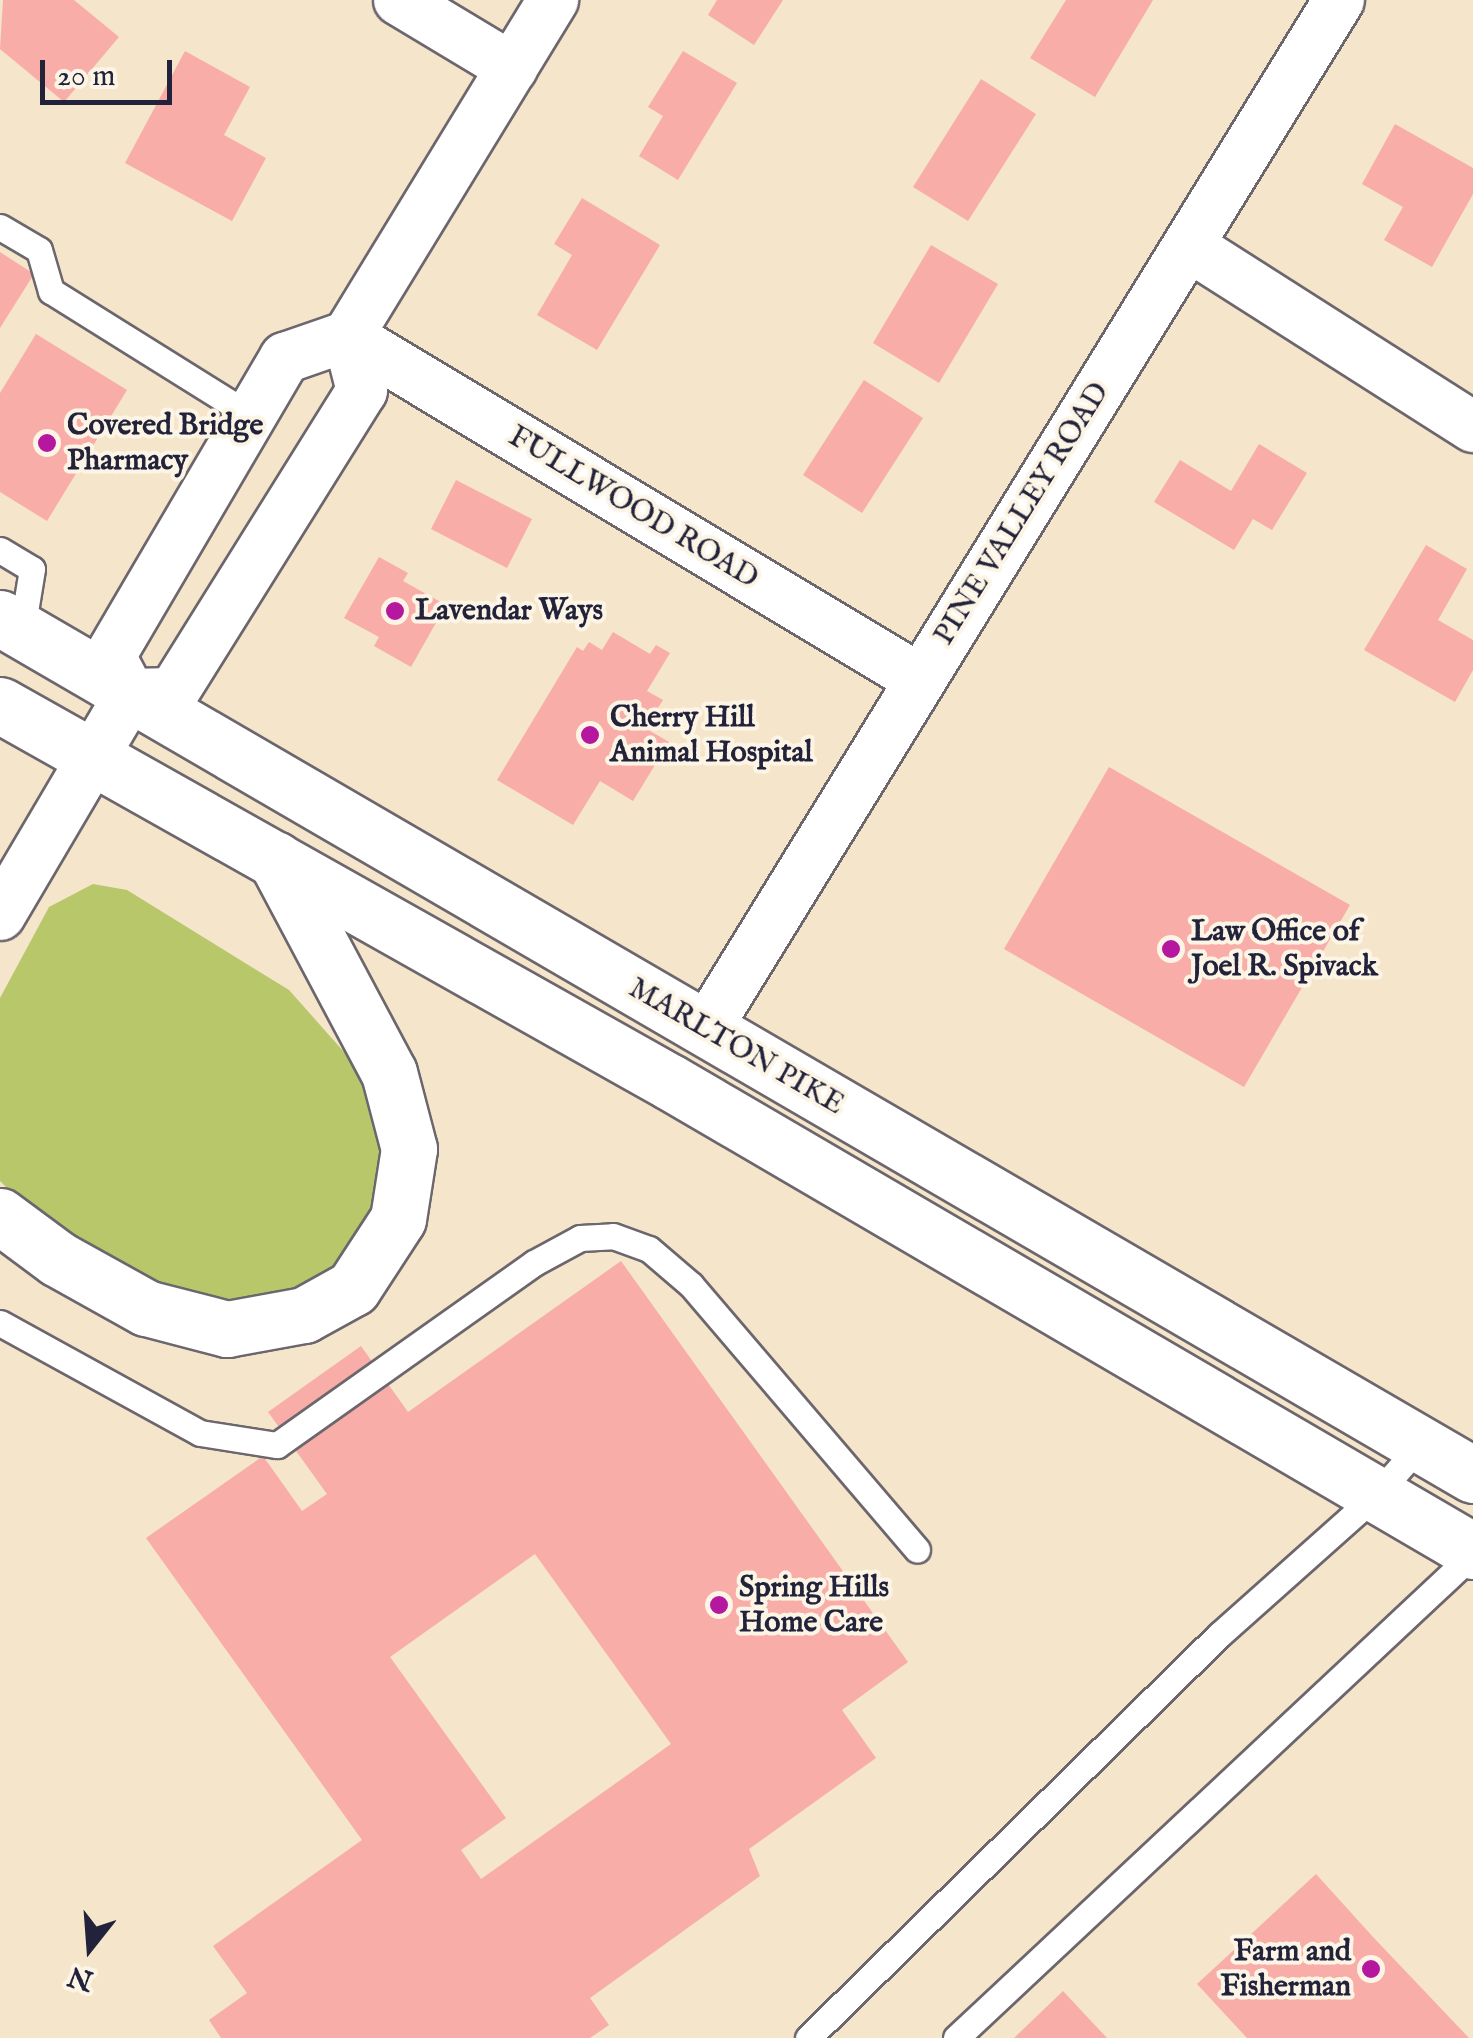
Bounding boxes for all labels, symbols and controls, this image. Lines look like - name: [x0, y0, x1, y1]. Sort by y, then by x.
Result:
- scale bar: [45, 40, 178, 102]
- text: 20 m: [57, 58, 116, 96]
- street label: PINE VALLEY ROAD: [927, 376, 1117, 652]
- place label: Covered Bridge Pharmacy: [67, 408, 263, 478]
- street label: FULLWOOD ROAD: [501, 419, 765, 597]
- marker: Covered Bridge Pharmacy: [36, 432, 58, 454]
- place label: Lavendar Ways: [415, 593, 603, 629]
- marker: Lavendar Ways: [384, 600, 406, 622]
- place label: Cherry Hill Animal Hospital: [610, 700, 813, 770]
- marker: Cherry Hill Animal Hospital: [579, 724, 601, 746]
- place label: Law Office of Joel R. Spivack: [1191, 914, 1378, 984]
- marker: Law Office of Joel R. Spivack: [1160, 938, 1182, 960]
- street label: MARLTON PIKE: [622, 971, 850, 1123]
- place label: Spring Hills Home Care: [739, 1570, 889, 1640]
- marker: Spring Hills Home Care: [708, 1594, 730, 1616]
- north arrow: [40, 1898, 140, 1998]
- place label: Farm and Fisherman: [1221, 1934, 1351, 2004]
- text: N: [64, 1957, 98, 1997]
- marker: Farm and Fisherman: [1360, 1958, 1382, 1980]

